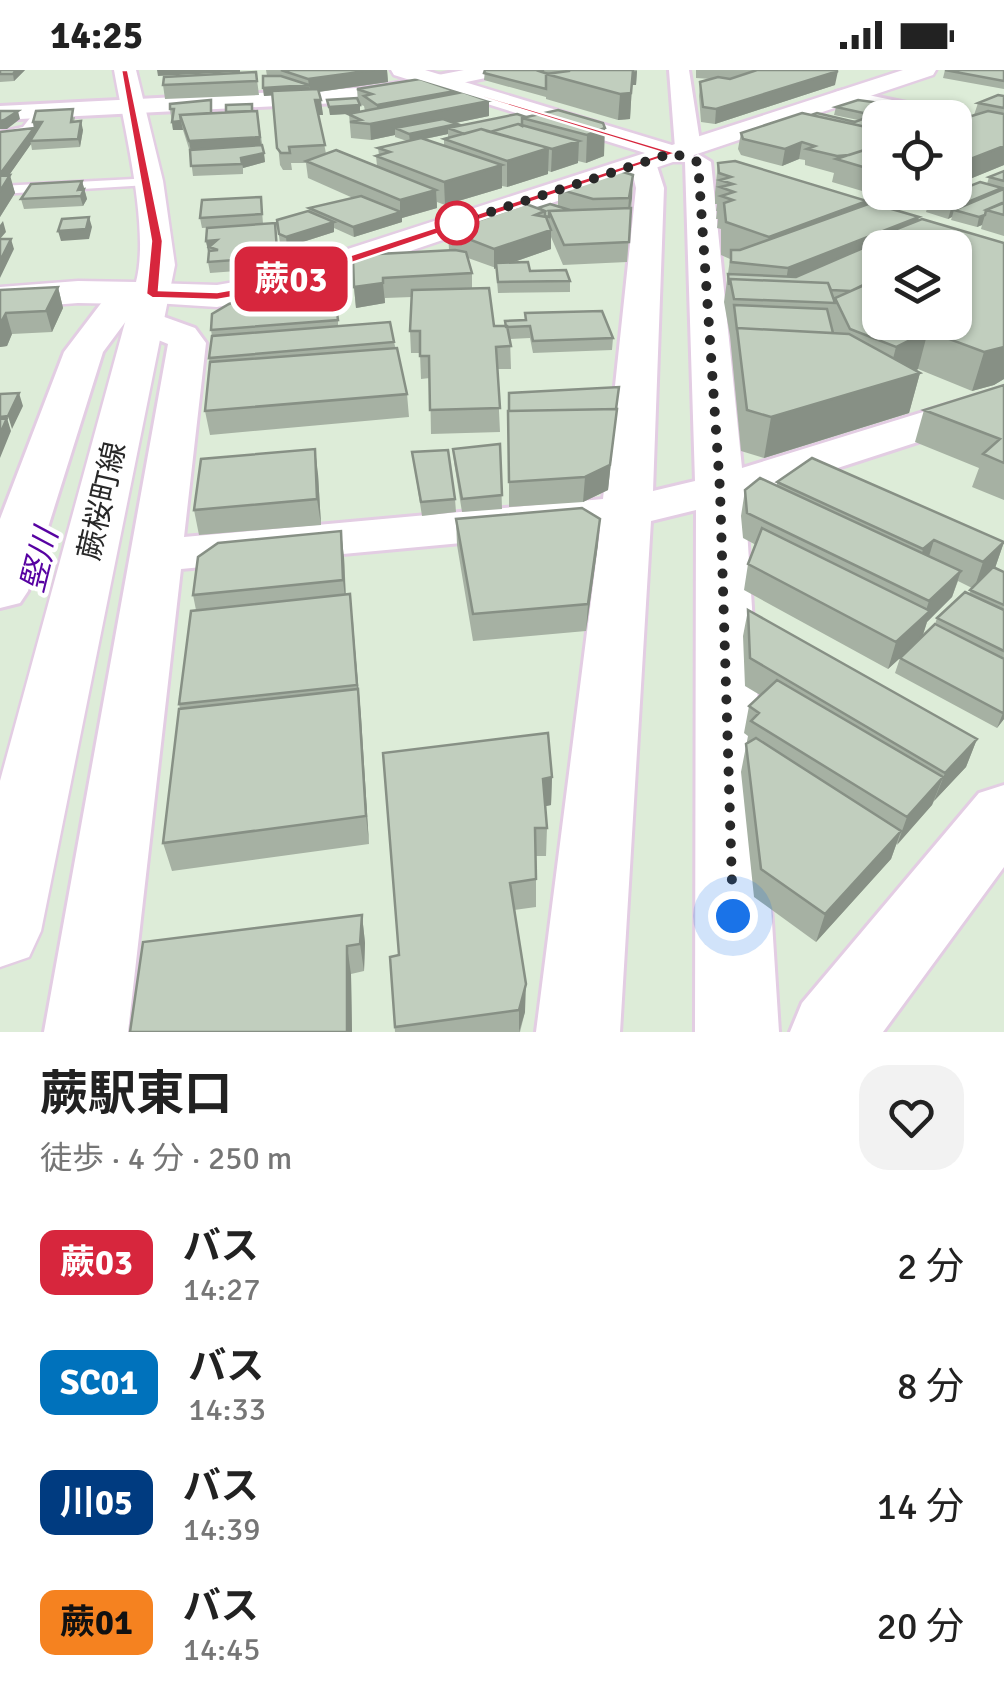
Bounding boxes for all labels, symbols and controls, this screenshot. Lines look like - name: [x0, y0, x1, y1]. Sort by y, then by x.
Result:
- text: 14:25: [50, 12, 143, 59]
- map controls: [862, 100, 972, 340]
- button: locate: [862, 100, 972, 210]
- unlabelled marker: [436, 202, 478, 244]
- button: layers: [862, 230, 972, 340]
- line badge: 蕨03: [234, 246, 348, 312]
- text: 蕨03: [255, 258, 327, 301]
- street label: 蕨桜町線: [71, 438, 134, 564]
- water label: 竪川: [13, 521, 67, 596]
- your location: [708, 891, 758, 941]
- text: 蕨駅東口: [40, 1065, 232, 1124]
- button: heart: [859, 1065, 964, 1170]
- text: 徒歩 · 4 分 · 250 m: [40, 1139, 292, 1178]
- text: バス: [183, 1223, 259, 1270]
- text: 蕨03: [60, 1241, 133, 1284]
- text: 2 分: [897, 1243, 964, 1290]
- text: 14:27: [183, 1270, 261, 1309]
- text: バス: [188, 1343, 264, 1390]
- text: SC01: [60, 1361, 138, 1404]
- text: 8 分: [897, 1363, 964, 1410]
- text: 14:33: [188, 1390, 266, 1429]
- text: バス: [183, 1463, 259, 1510]
- text: 川05: [60, 1481, 133, 1524]
- text: 14 分: [877, 1483, 964, 1530]
- text: 14:39: [183, 1510, 261, 1549]
- text: バス: [183, 1583, 259, 1630]
- text: 蕨01: [60, 1601, 133, 1644]
- text: 20 分: [877, 1603, 964, 1650]
- text: 14:45: [183, 1630, 261, 1669]

